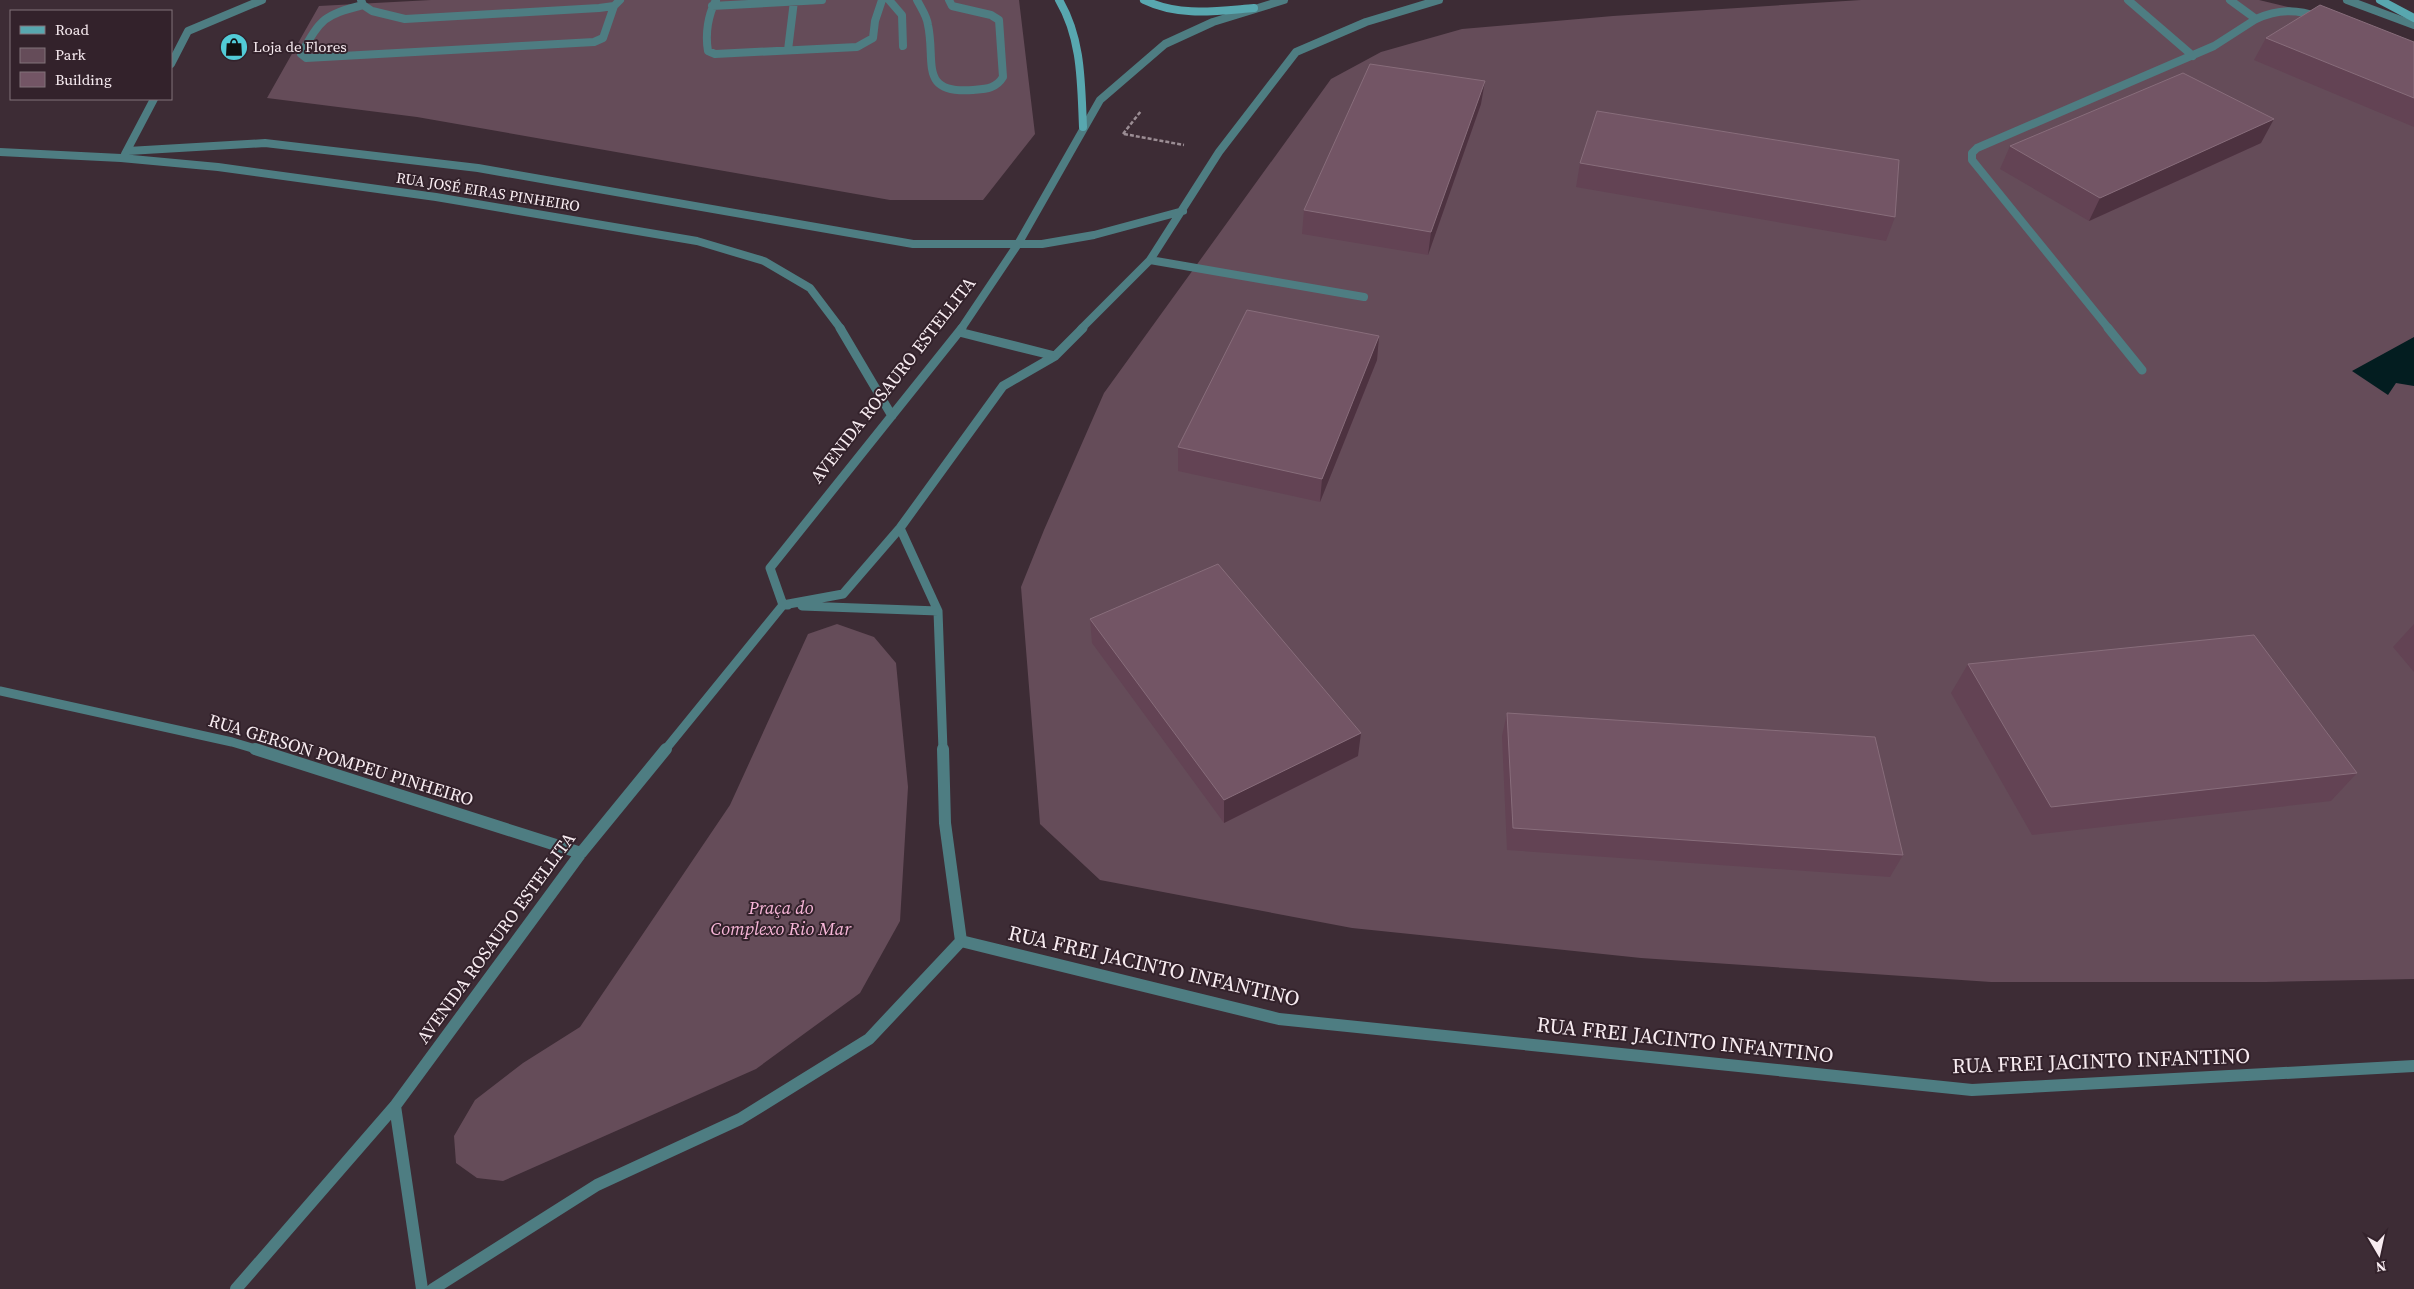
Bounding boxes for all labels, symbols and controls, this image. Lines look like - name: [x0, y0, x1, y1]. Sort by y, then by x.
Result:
- legend: [10, 10, 172, 100]
- text: Road: [55, 19, 89, 40]
- shop icon: Loja de Flores: [219, 32, 249, 62]
- place label: Loja de Flores: [253, 36, 347, 57]
- text: Park: [55, 44, 87, 65]
- text: Building: [55, 69, 112, 90]
- street label: RUA JOSÉ EIRAS PINHEIRO: [395, 167, 582, 216]
- street label: AVENIDA ROSAURO ESTELLITA: [804, 271, 981, 488]
- street label: RUA GERSON POMPEU PINHEIRO: [205, 707, 477, 812]
- street label: AVENIDA ROSAURO ESTELLITA: [410, 827, 581, 1048]
- park label: Praça do Complexo Rio Mar: [711, 895, 852, 941]
- street label: RUA FREI JACINTO INFANTINO: [1005, 918, 1303, 1013]
- street label: RUA FREI JACINTO INFANTINO: [1535, 1009, 1835, 1070]
- street label: RUA FREI JACINTO INFANTINO: [1951, 1041, 2251, 1080]
- north arrow: [2354, 1229, 2404, 1279]
- text: N: [2374, 1256, 2388, 1278]

